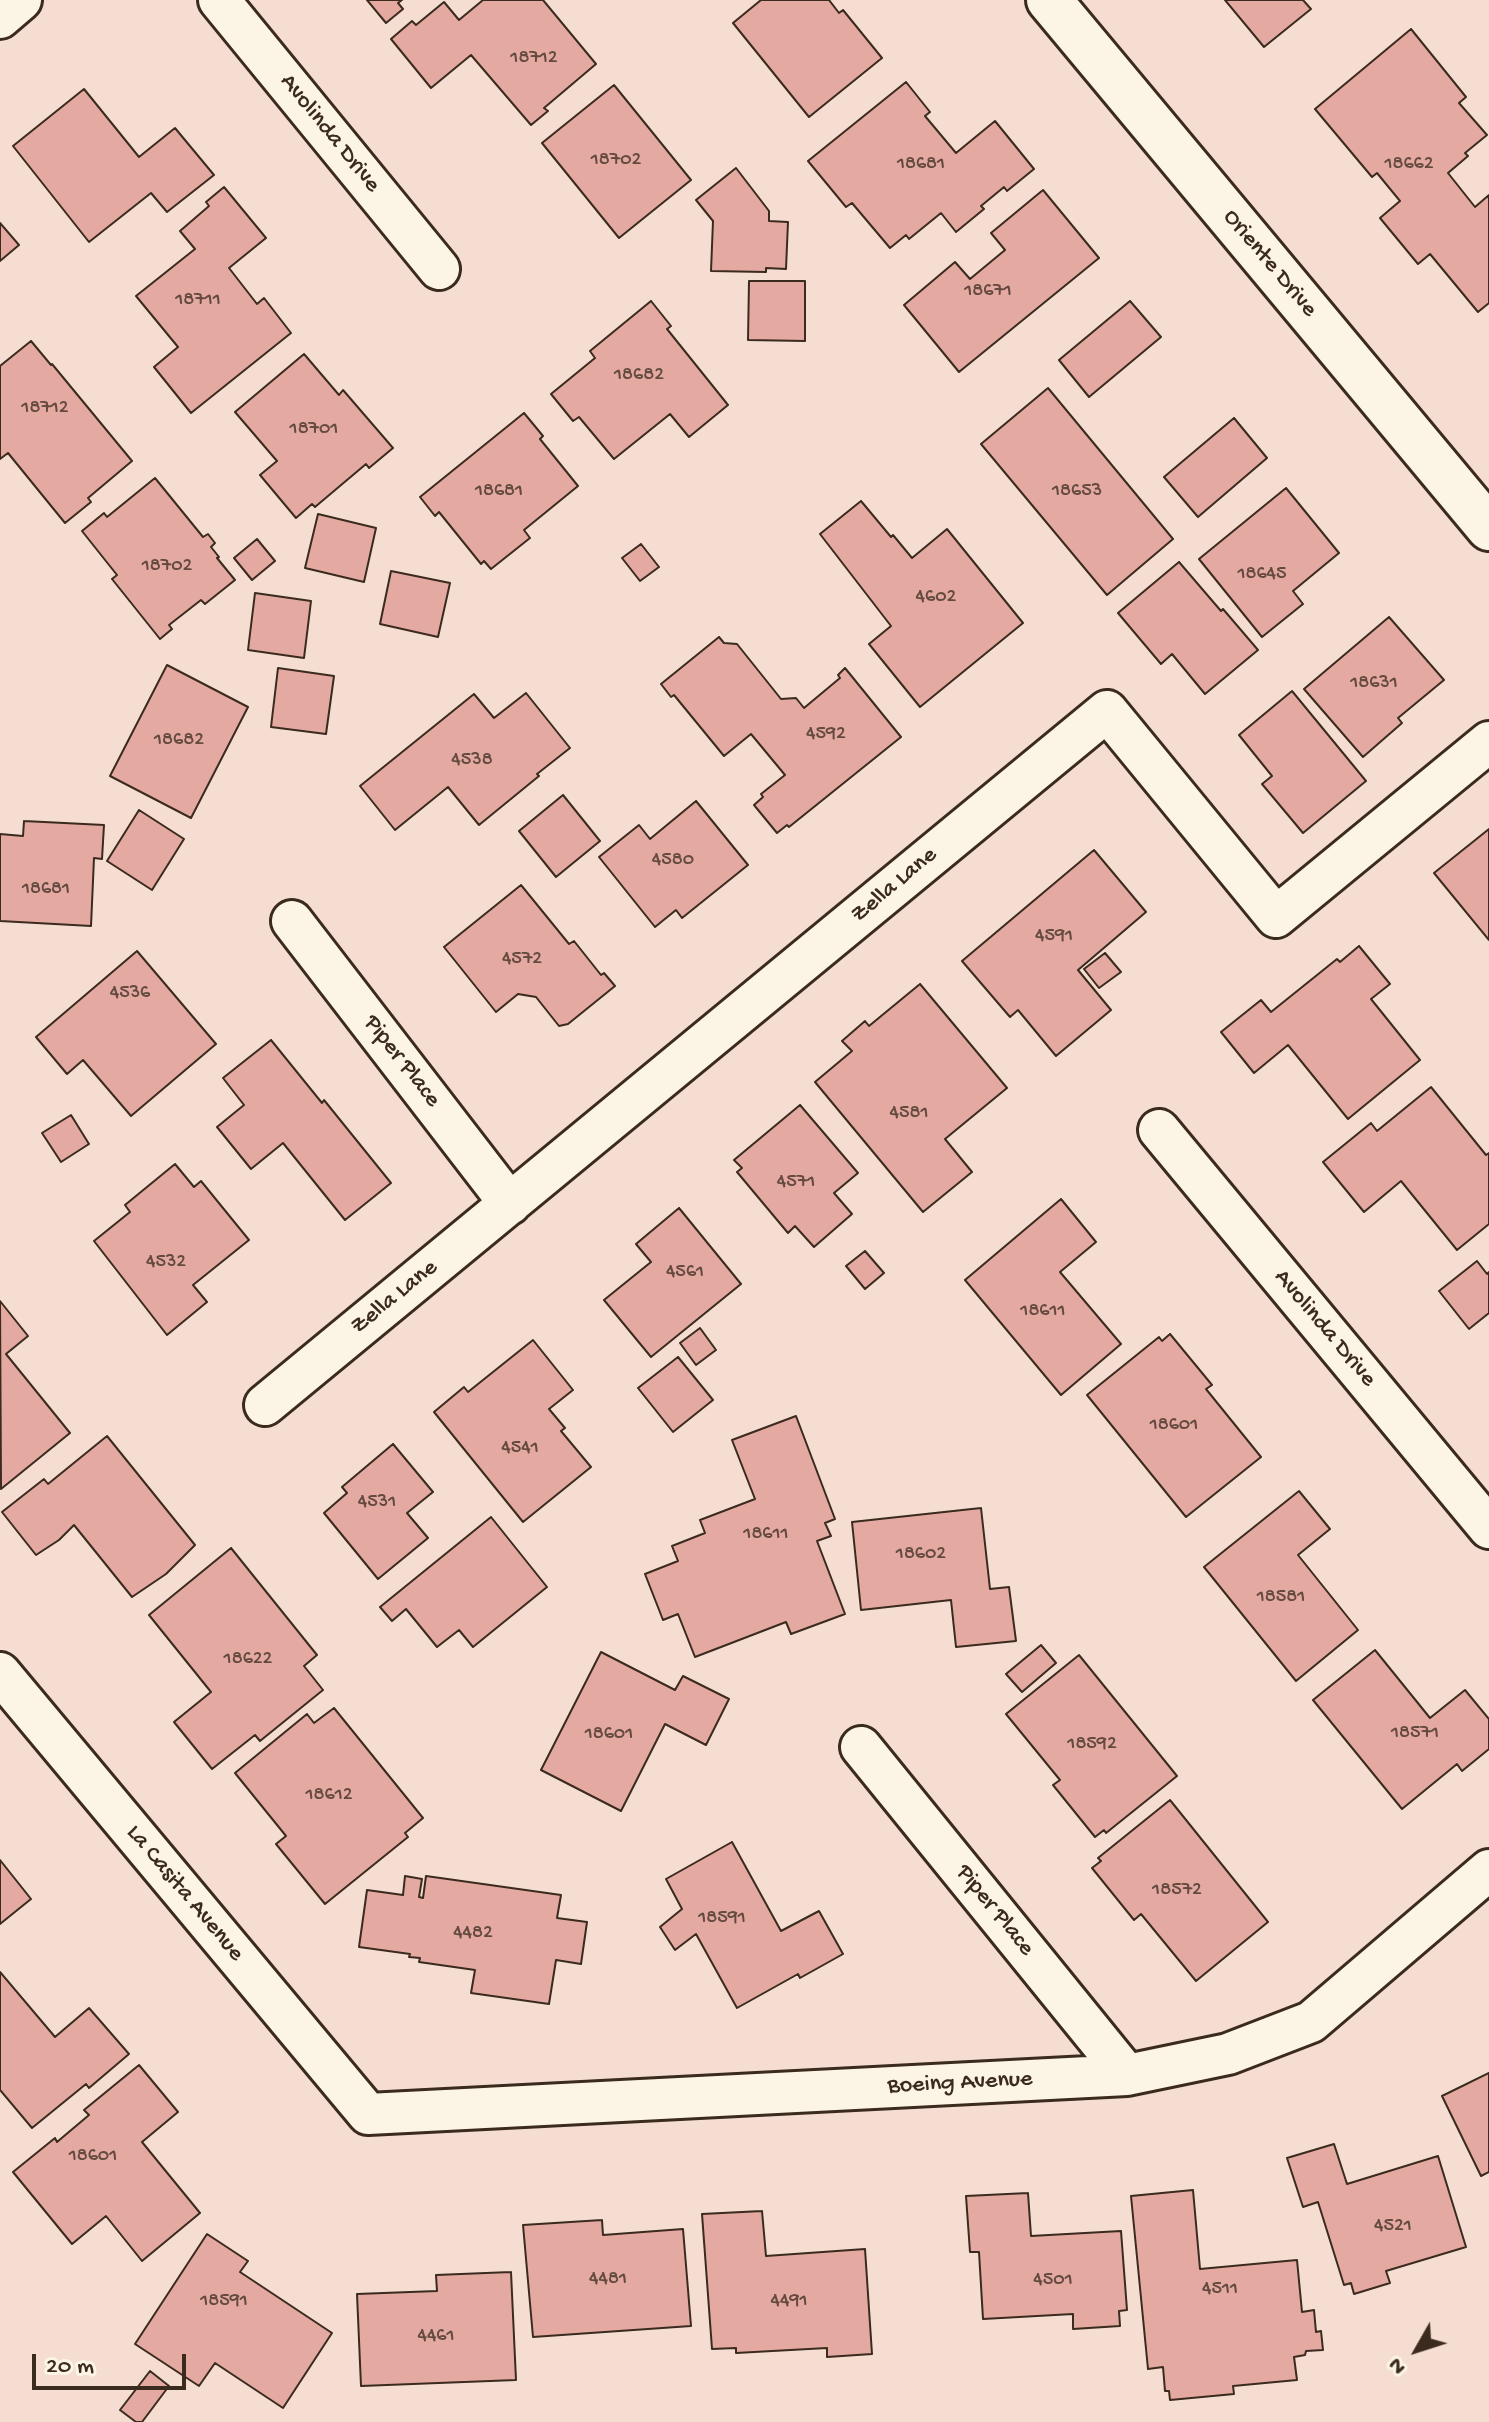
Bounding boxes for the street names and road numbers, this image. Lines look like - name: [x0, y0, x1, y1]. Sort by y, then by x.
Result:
- street label: Avolinda Drive: [272, 69, 386, 199]
- street label: Oriente Drive: [1216, 204, 1322, 324]
- street label: Zella Lane: [846, 842, 944, 930]
- street label: Piper Place: [356, 1010, 446, 1114]
- street label: Zella Lane: [346, 1254, 444, 1342]
- street label: Avolinda Drive: [1267, 1264, 1381, 1394]
- street label: La Casita Avenue: [119, 1820, 249, 1968]
- street label: Piper Place: [948, 1859, 1040, 1963]
- street label: Boeing Avenue: [887, 2066, 1033, 2102]

